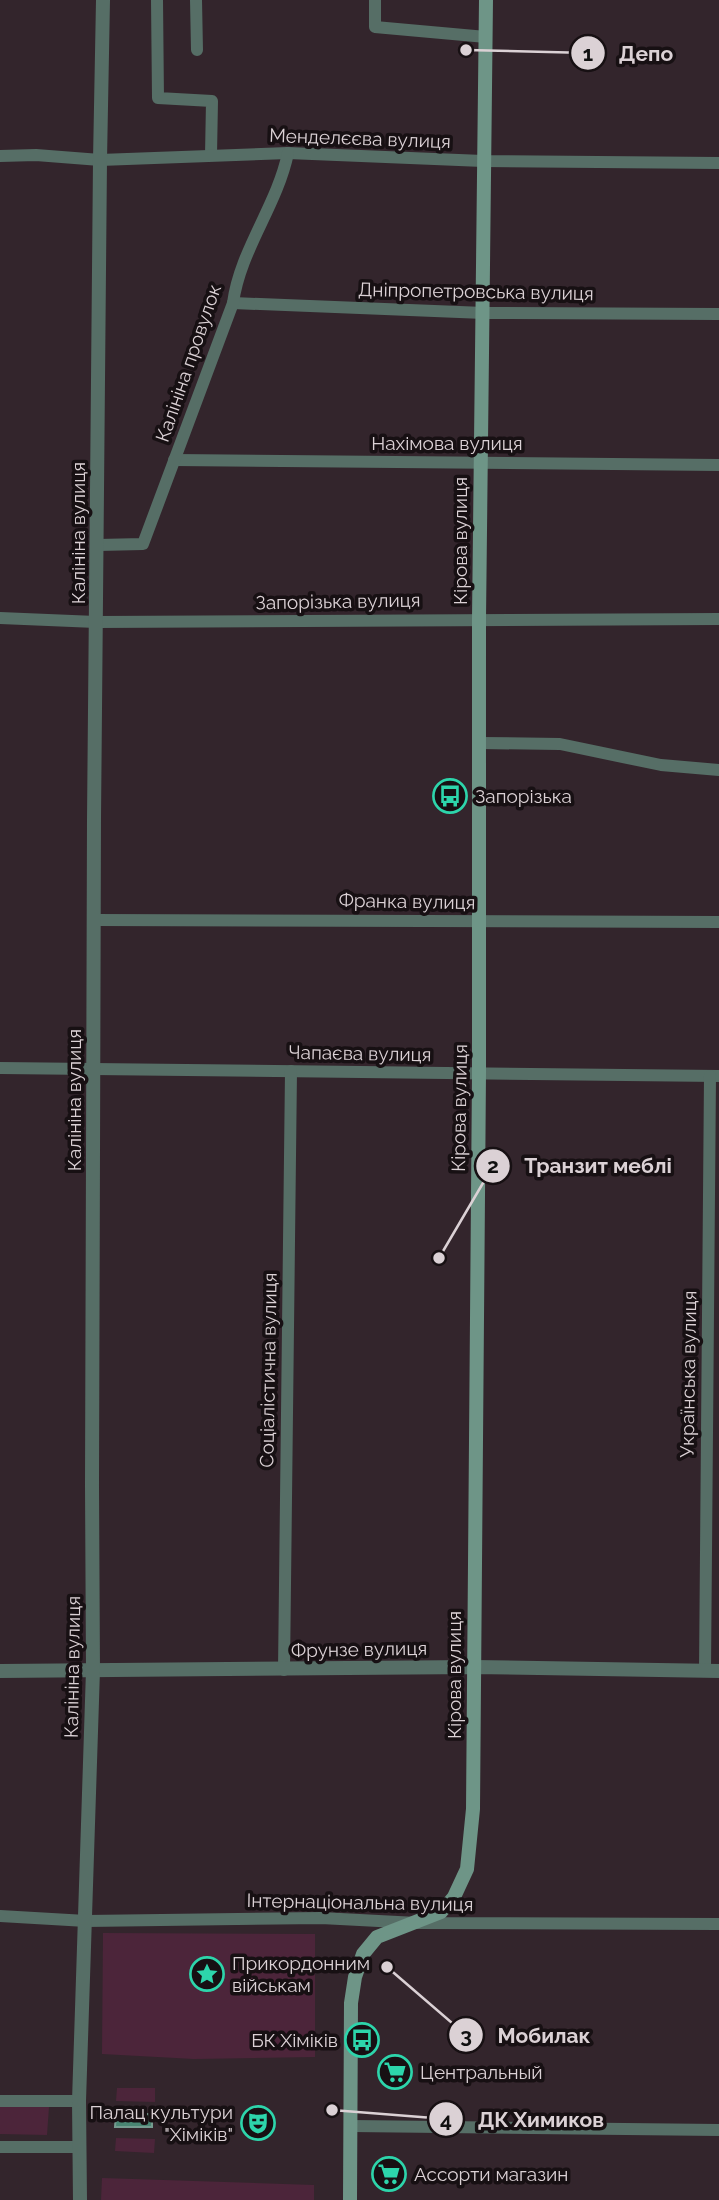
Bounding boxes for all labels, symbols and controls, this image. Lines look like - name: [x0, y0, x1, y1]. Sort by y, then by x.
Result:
- callout: Депо: [570, 32, 688, 74]
- text: 1: [583, 41, 593, 66]
- text: Депо: [619, 41, 673, 66]
- street label: Менделєєва вулиця: [269, 124, 451, 152]
- street label: Дніпропетровська вулиця: [358, 278, 594, 304]
- street label: Калініна провулок: [151, 281, 225, 445]
- street label: Нахімова вулиця: [371, 432, 523, 454]
- street label: Калініна вулиця: [67, 462, 89, 604]
- street label: Кірова вулиця: [449, 477, 471, 605]
- street label: Запорізька вулиця: [255, 589, 421, 613]
- bus stop icon: Запорізька: [431, 777, 469, 815]
- place label: Запорізька: [475, 785, 572, 807]
- street label: Франка вулиця: [338, 889, 476, 913]
- street label: Калініна вулиця: [63, 1029, 85, 1171]
- street label: Чапаєва вулиця: [288, 1041, 432, 1065]
- street label: Кірова вулиця: [447, 1044, 471, 1172]
- callout: Транзит меблі: [475, 1145, 686, 1187]
- text: 2: [487, 1153, 499, 1178]
- text: Транзит меблі: [524, 1153, 672, 1178]
- street label: Соціалістична вулиця: [255, 1272, 281, 1468]
- street label: Українська вулиця: [676, 1290, 700, 1458]
- street label: Калініна вулиця: [60, 1596, 84, 1738]
- street label: Кірова вулиця: [443, 1611, 465, 1739]
- street label: Фрунзе вулиця: [291, 1637, 427, 1661]
- street label: Інтернаціональна вулиця: [246, 1889, 474, 1915]
- place label: Прикордонним військам: [232, 1952, 370, 1996]
- place icon: Прикордонним військам: [188, 1955, 226, 1993]
- callout: Мобилак: [448, 2014, 605, 2056]
- bus stop icon: БК Хіміків: [343, 2021, 381, 2059]
- text: 3: [460, 2023, 472, 2048]
- text: Мобилак: [497, 2023, 591, 2048]
- place label: БК Хіміків: [251, 2029, 338, 2051]
- supermarket icon: Центральный: [376, 2053, 414, 2091]
- place label: Центральный: [420, 2061, 543, 2083]
- callout: ДК Химиков: [428, 2098, 618, 2140]
- place label: Палац культури "Хіміків": [89, 2101, 233, 2145]
- theatre icon: Палац культури "Хіміків": [239, 2104, 277, 2142]
- text: 4: [440, 2107, 452, 2132]
- text: ДК Химиков: [478, 2107, 604, 2132]
- supermarket icon: Ассорти магазин: [370, 2155, 408, 2193]
- place label: Ассорти магазин: [414, 2163, 568, 2185]

